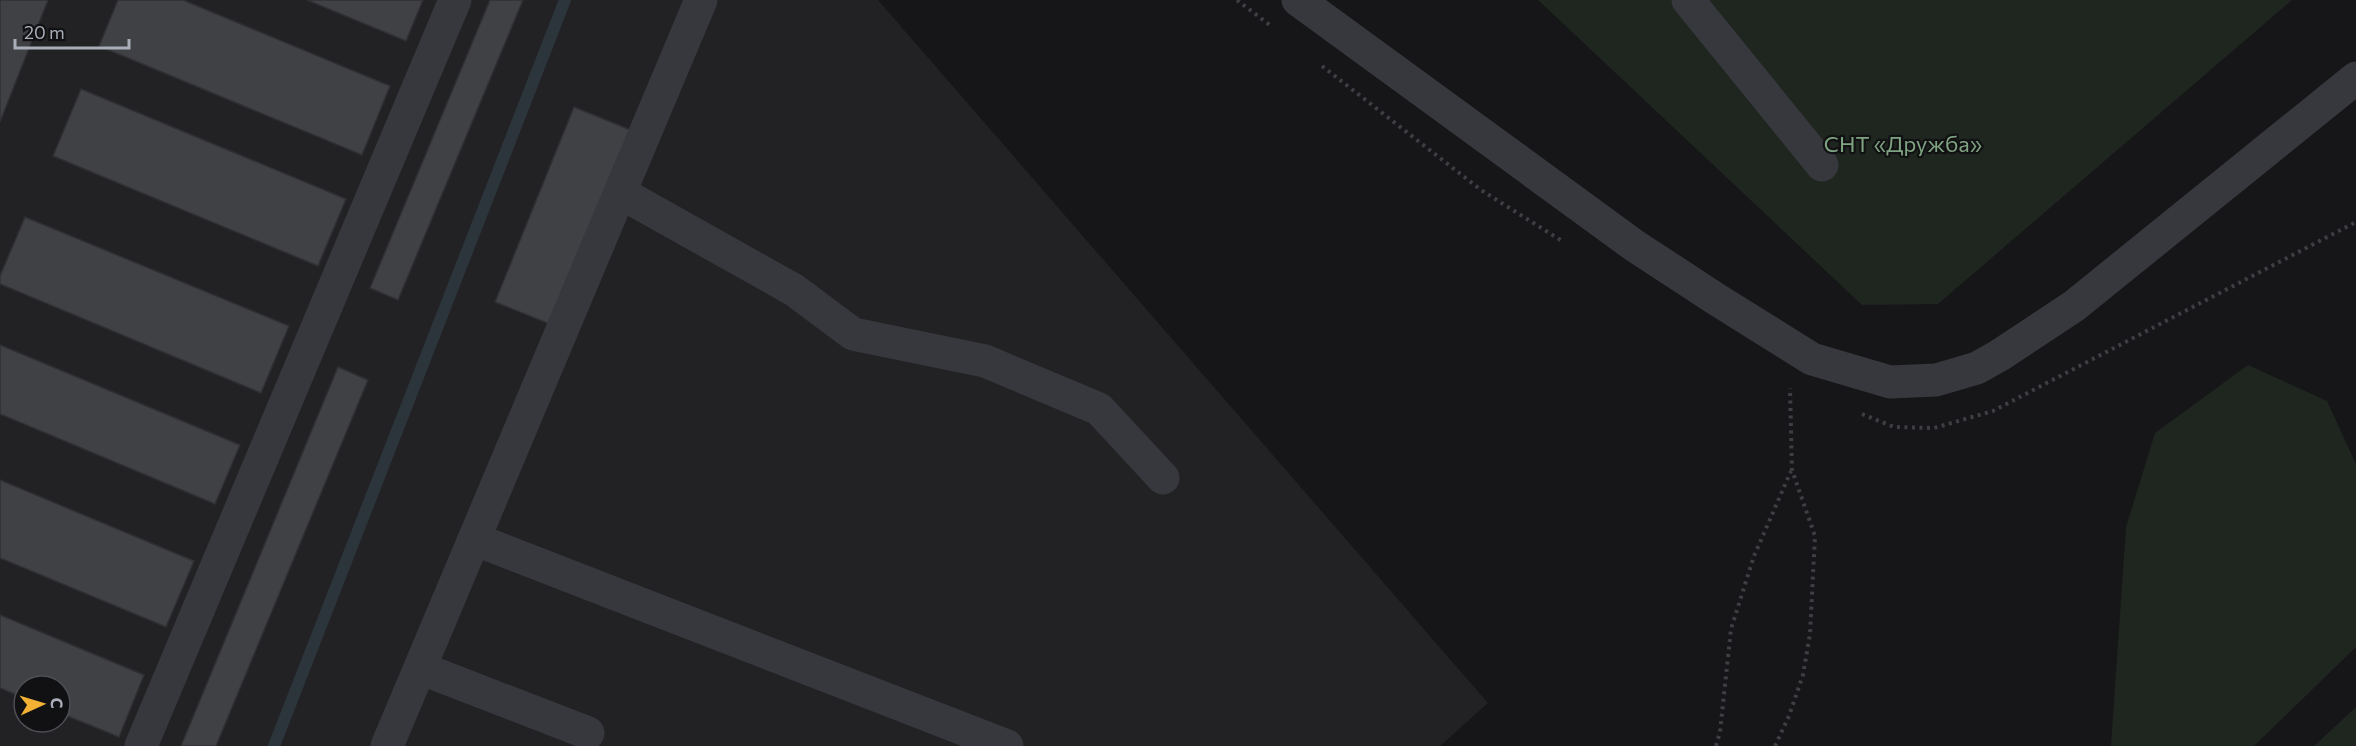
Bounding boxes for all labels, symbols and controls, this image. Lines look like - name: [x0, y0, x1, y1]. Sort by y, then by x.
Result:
- scale bar: [15, 12, 129, 50]
- text: 20 m: [24, 21, 65, 43]
- park label: СНТ «Дружба»: [1824, 130, 1982, 157]
- north arrow: [12, 674, 72, 734]
- text: С: [48, 697, 67, 709]

